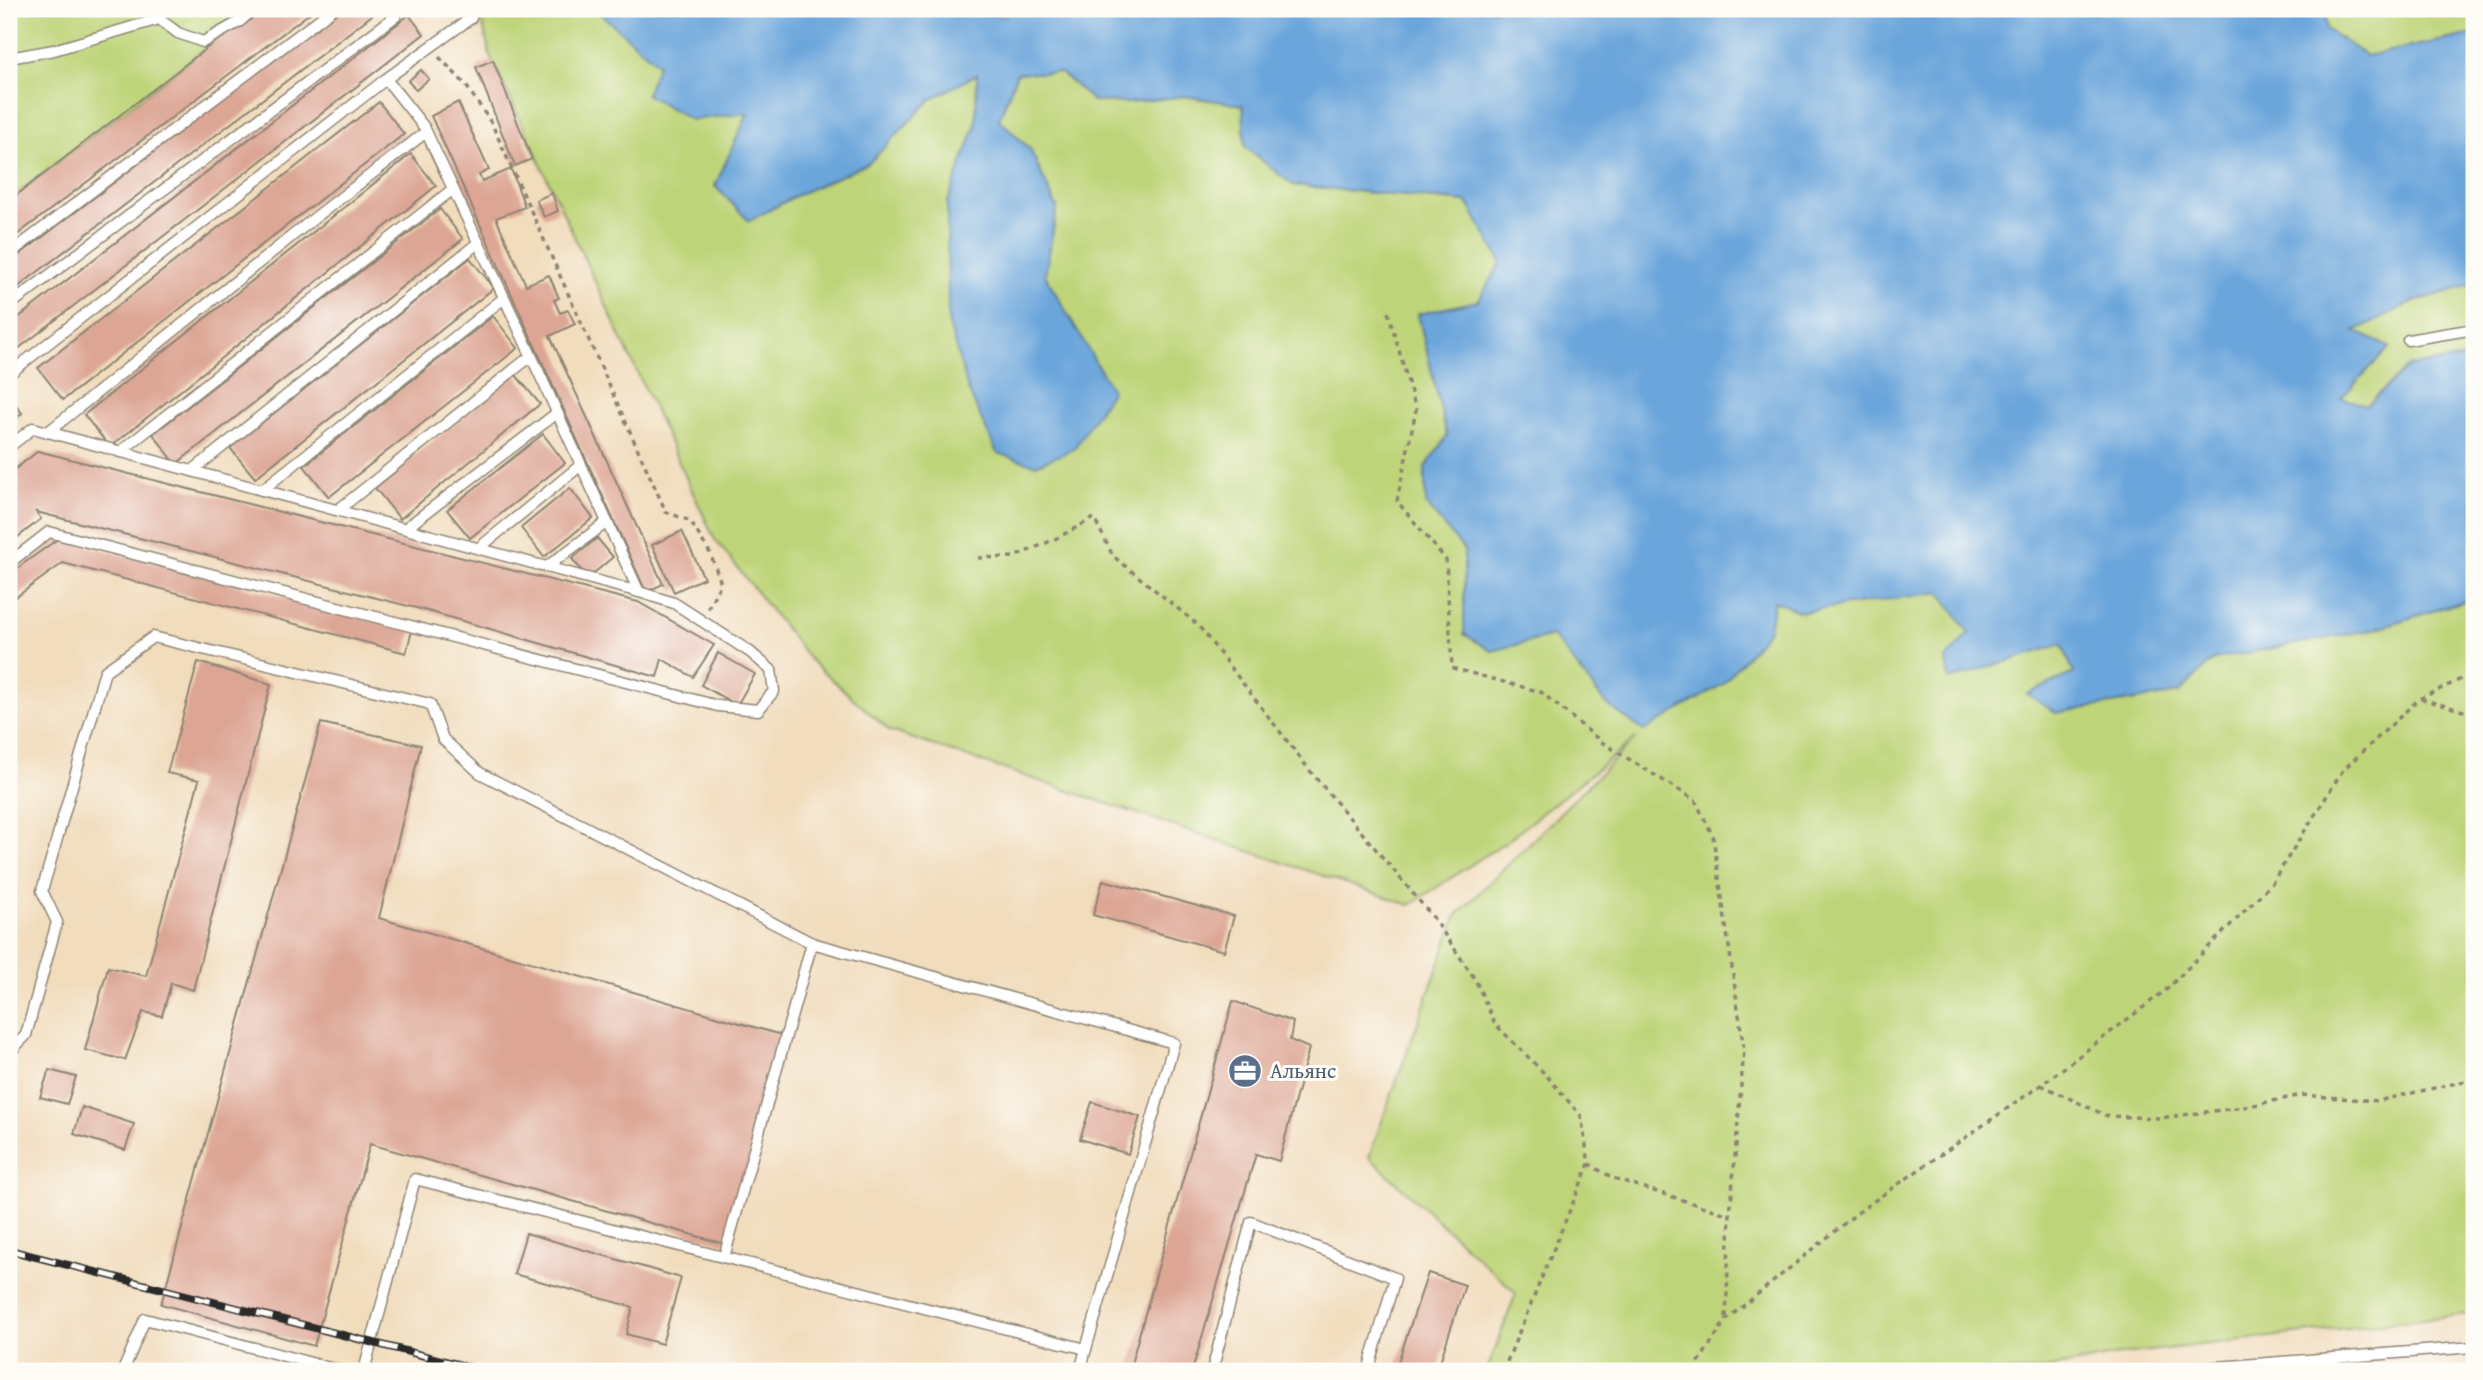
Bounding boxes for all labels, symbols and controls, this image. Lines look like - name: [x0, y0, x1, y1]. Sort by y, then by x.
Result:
- office icon: Альянс: [1226, 1052, 1264, 1090]
- place label: Альянс: [1270, 1055, 1336, 1086]

